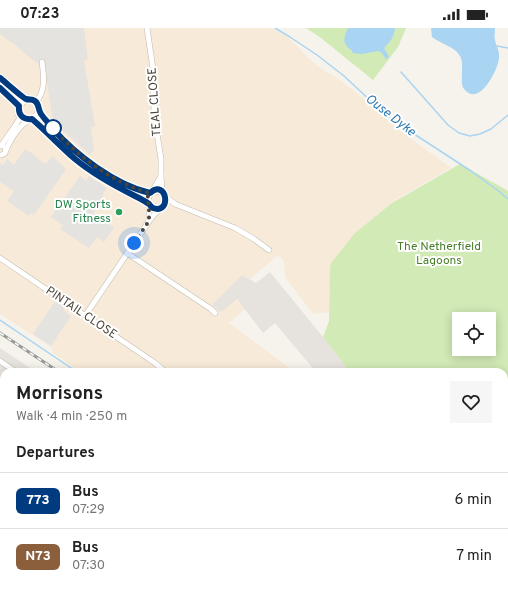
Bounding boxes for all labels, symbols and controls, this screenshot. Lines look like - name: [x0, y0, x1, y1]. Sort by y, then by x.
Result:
- text: 07:23: [20, 5, 59, 24]
- street label: TEAL CLOSE: [145, 67, 165, 137]
- water label: Ouse Dyke: [362, 91, 419, 141]
- unlabelled marker: [44, 119, 62, 137]
- place label: DW Sports Fitness: [55, 197, 111, 227]
- marker: DW Sports Fitness: [114, 207, 124, 217]
- your location: [124, 233, 144, 253]
- park label: The Netherfield Lagoons: [397, 239, 481, 269]
- street label: PINTAIL CLOSE: [42, 283, 120, 343]
- map controls: [452, 312, 496, 356]
- button: locate: [452, 312, 496, 356]
- button: heart: [450, 381, 492, 423]
- text: Morrisons: [16, 382, 103, 406]
- text: Walk · 4 min · 250 m: [16, 409, 127, 425]
- text: Departures: [16, 444, 95, 463]
- text: Bus: [72, 483, 99, 502]
- text: 6 min: [455, 491, 492, 510]
- text: 773: [26, 492, 50, 509]
- text: 07:29: [72, 502, 105, 518]
- text: Bus: [72, 539, 99, 558]
- text: 7 min: [456, 547, 492, 566]
- text: N73: [25, 548, 51, 565]
- text: 07:30: [72, 558, 105, 574]

